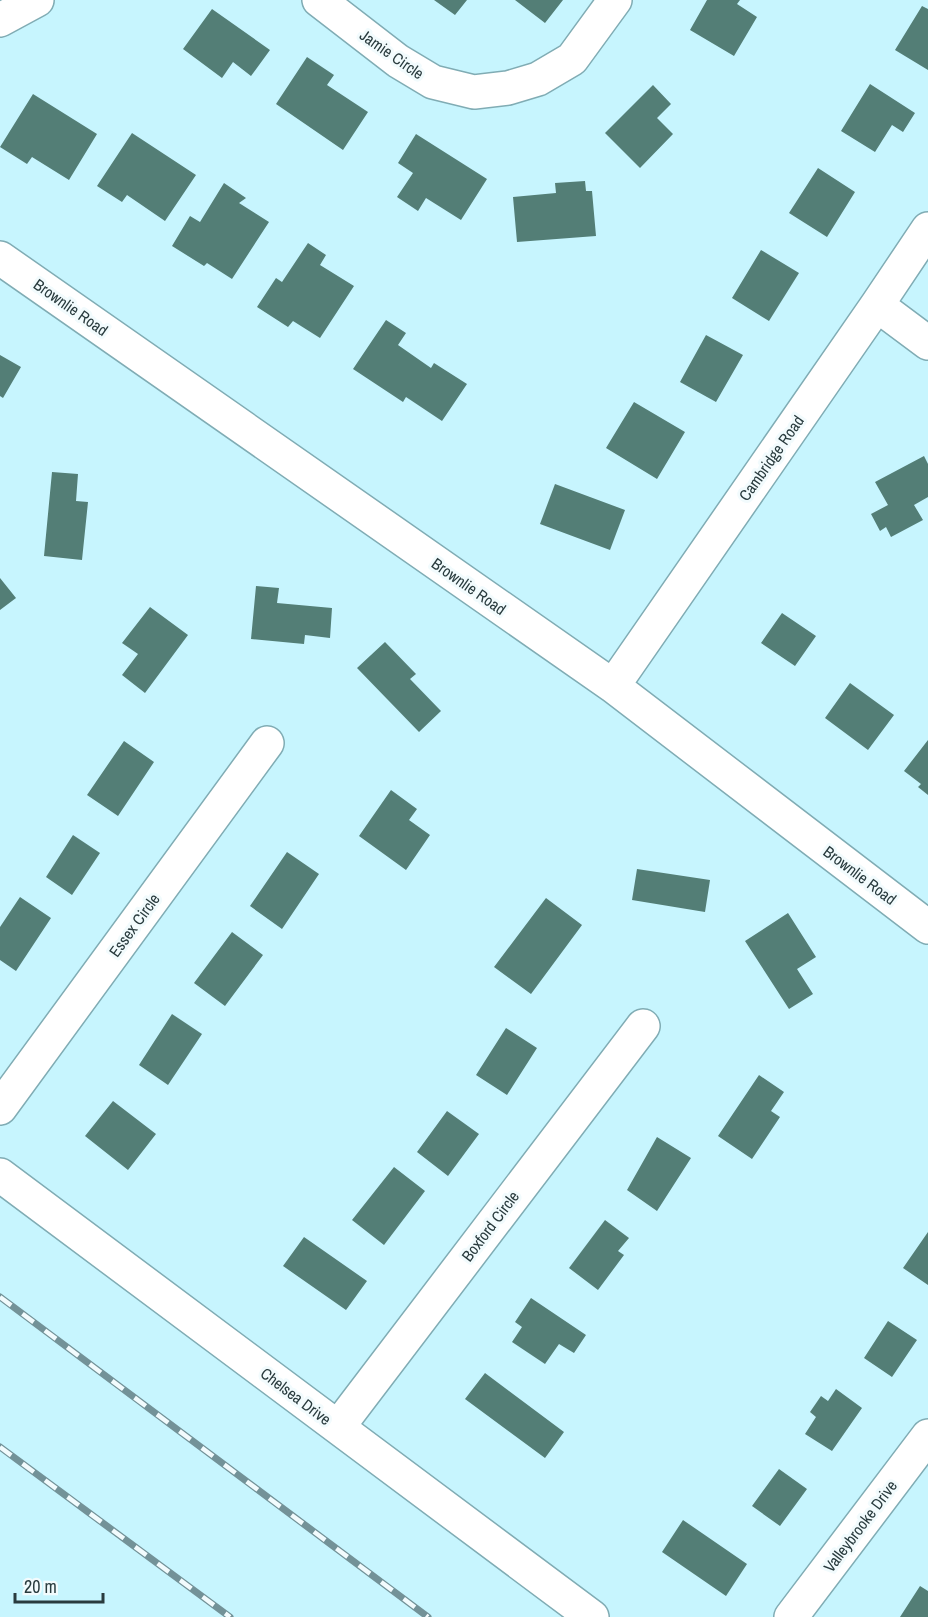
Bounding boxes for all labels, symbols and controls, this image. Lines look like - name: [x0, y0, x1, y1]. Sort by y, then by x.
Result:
- street label: Jamie Circle: [356, 24, 428, 84]
- street label: Brownlie Road: [29, 273, 113, 341]
- street label: Cambridge Road: [733, 411, 809, 505]
- street label: Brownlie Road: [427, 552, 511, 620]
- street label: Brownlie Road: [819, 840, 901, 910]
- street label: Essex Circle: [103, 889, 165, 961]
- street label: Boxford Circle: [456, 1186, 524, 1266]
- street label: Chelsea Drive: [256, 1362, 336, 1430]
- street label: Valleybrooke Drive: [818, 1476, 902, 1576]
- scale bar: [15, 1566, 104, 1604]
- text: 20 m: [24, 1574, 57, 1599]

